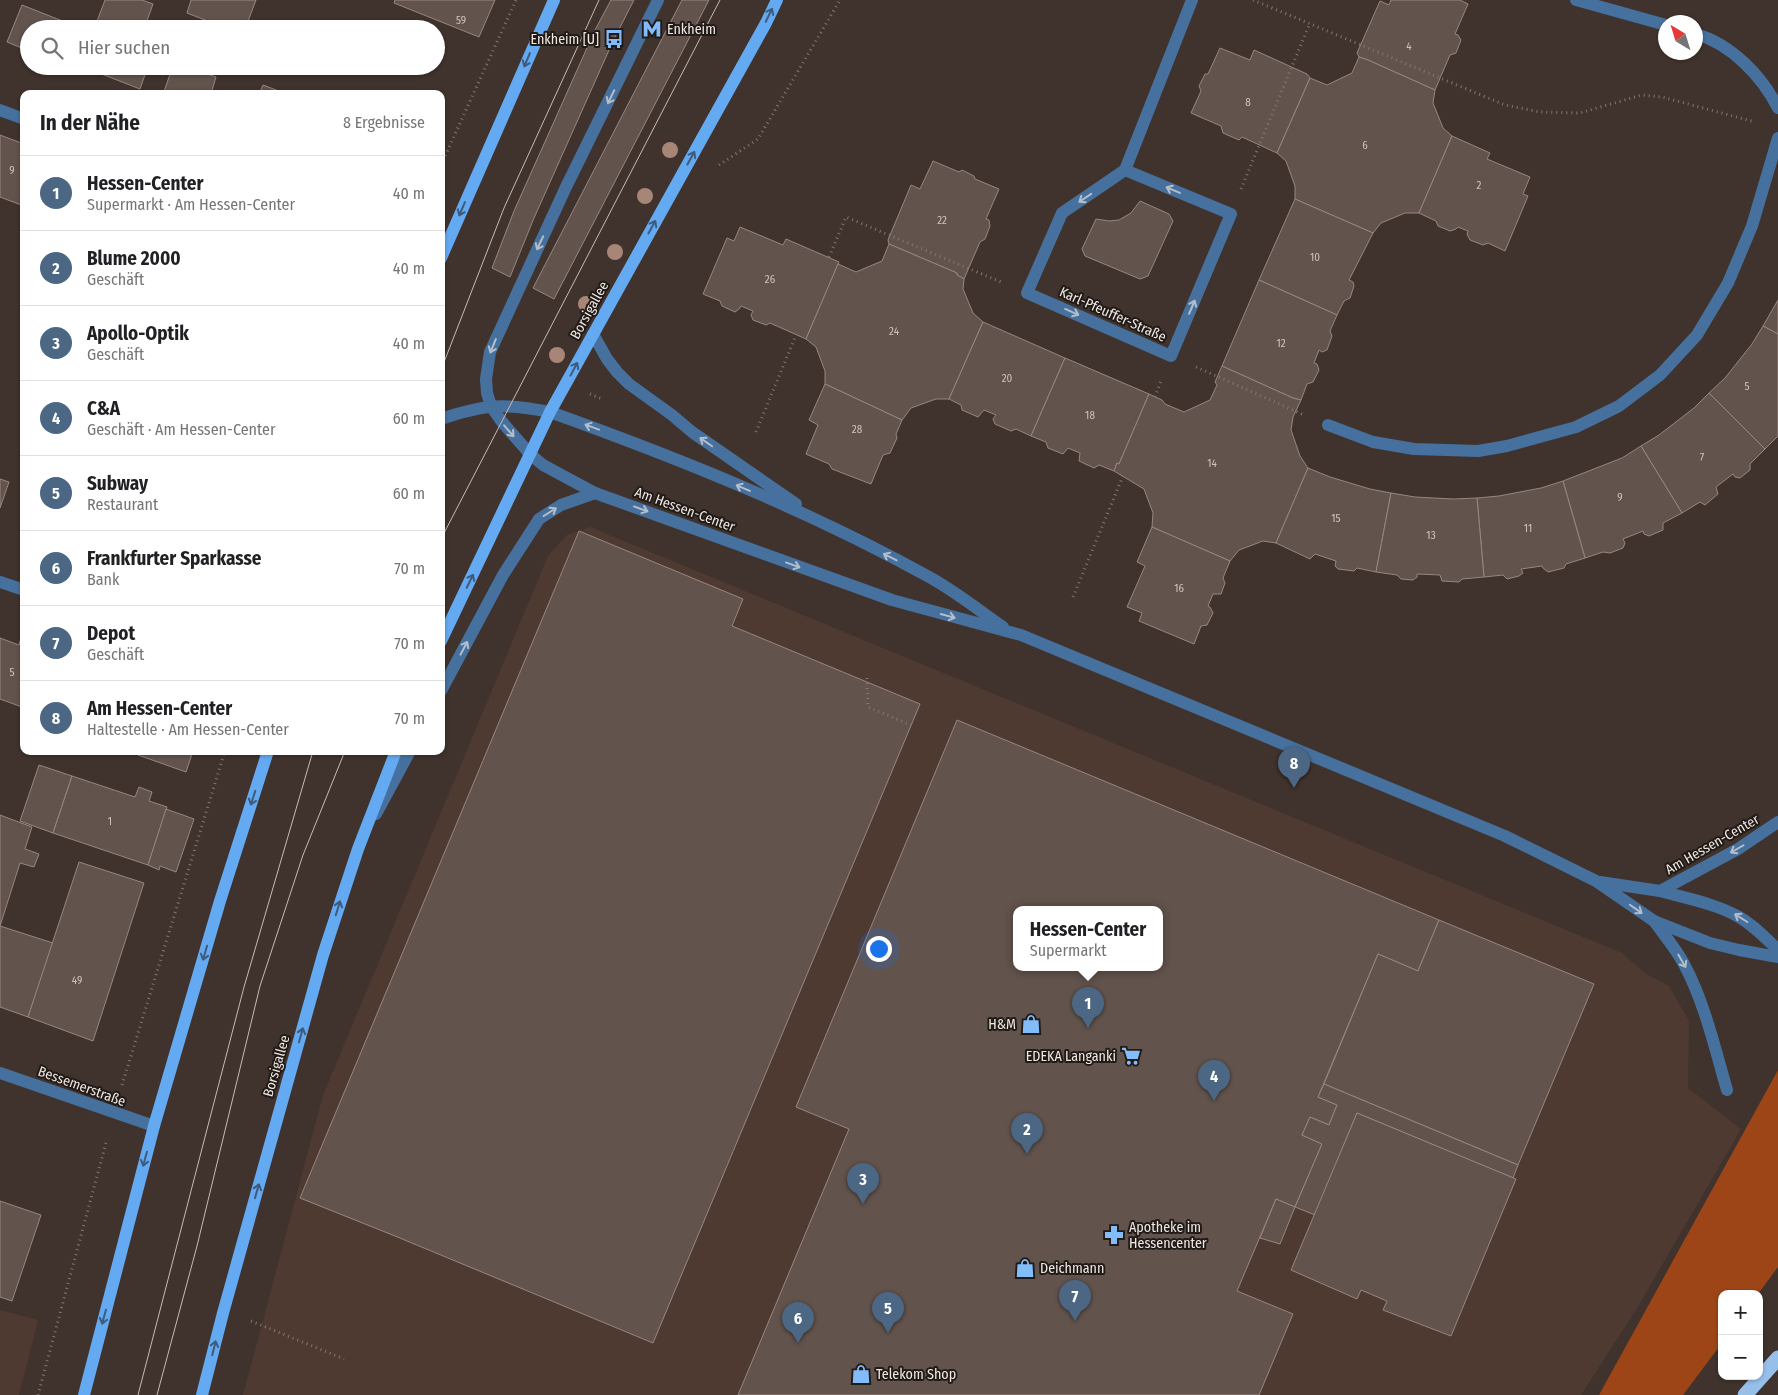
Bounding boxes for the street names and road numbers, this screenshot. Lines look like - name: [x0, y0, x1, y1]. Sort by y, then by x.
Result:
- street label: Borsigallee: [567, 278, 612, 342]
- street label: Karl-Pfeuffer-Straße: [1057, 283, 1169, 346]
- street label: Am Hessen-Center: [632, 483, 737, 536]
- street label: Am Hessen-Center: [1662, 811, 1762, 878]
- street label: Borsigallee: [260, 1033, 293, 1099]
- street label: Bessemerstraße: [36, 1063, 128, 1110]

